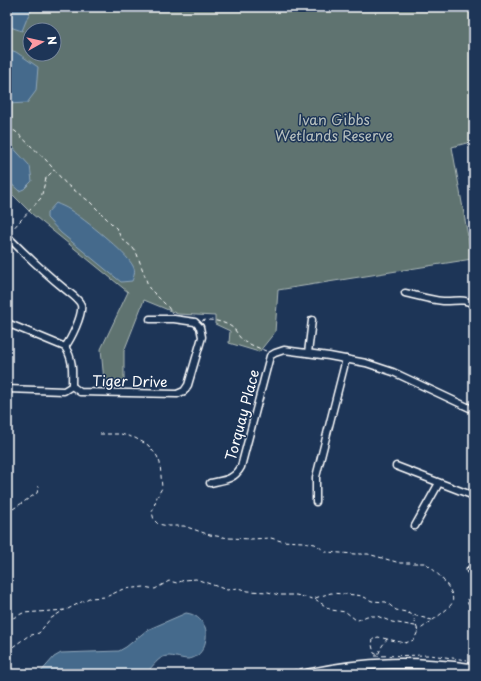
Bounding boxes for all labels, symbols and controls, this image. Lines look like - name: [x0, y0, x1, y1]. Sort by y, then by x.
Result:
- north arrow: [22, 22, 62, 62]
- text: N: [43, 35, 61, 46]
- park label: Ivan Gibbs Wetlands Reserve: [275, 109, 393, 146]
- street label: Torquay Place: [220, 367, 264, 463]
- street label: Tiger Drive: [92, 370, 168, 392]

